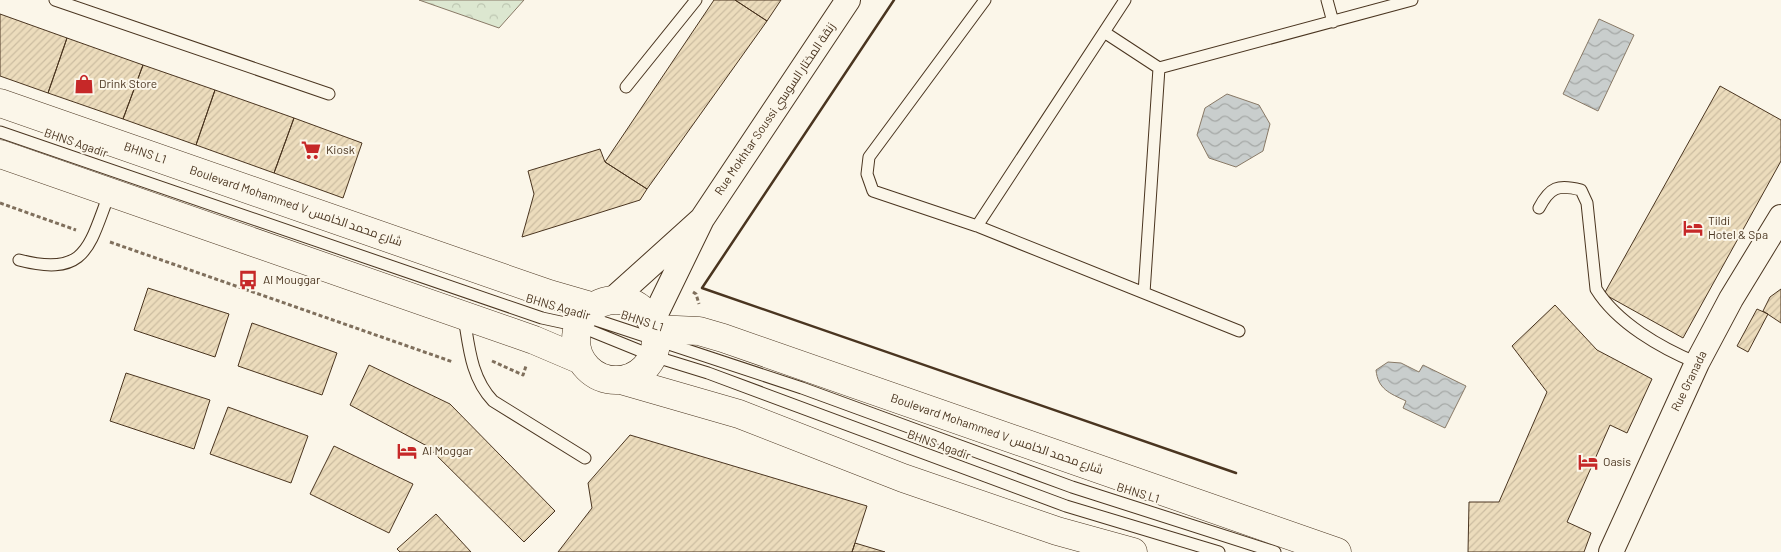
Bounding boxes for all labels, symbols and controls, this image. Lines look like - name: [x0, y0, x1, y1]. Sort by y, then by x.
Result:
- street label: Rue Mokhtar Soussi زنقة المختار السوسي: [711, 19, 841, 200]
- shop icon: Drink Store: [73, 73, 95, 95]
- place label: Drink Store: [99, 76, 157, 90]
- street label: BHNS Agadir: [43, 125, 111, 160]
- street label: BHNS L1: [122, 138, 168, 166]
- supermarket icon: Kiosk: [300, 139, 322, 161]
- place label: Kiosk: [326, 142, 355, 156]
- street label: Boulevard Mohammed V شارع محمد الخامس: [187, 162, 405, 250]
- place label: Tildi Hotel & Spa: [1708, 213, 1768, 241]
- hotel icon: Tildi Hotel & Spa: [1682, 217, 1704, 239]
- bus stop icon: Al Mouggar: [237, 269, 259, 291]
- place label: Al Mouggar: [263, 272, 321, 286]
- street label: BHNS Agadir: [524, 290, 593, 322]
- street label: BHNS L1: [619, 307, 665, 333]
- street label: Rue Granada: [1667, 348, 1709, 413]
- street label: Boulevard Mohammed V شارع محمد الخامس: [888, 390, 1106, 478]
- street label: BHNS Agadir: [906, 426, 974, 462]
- hotel icon: Al Moggar: [396, 440, 418, 462]
- place label: Al Moggar: [422, 443, 474, 457]
- hotel icon: Oasis: [1577, 451, 1599, 473]
- place label: Oasis: [1603, 454, 1631, 468]
- street label: BHNS L1: [1115, 479, 1161, 505]

